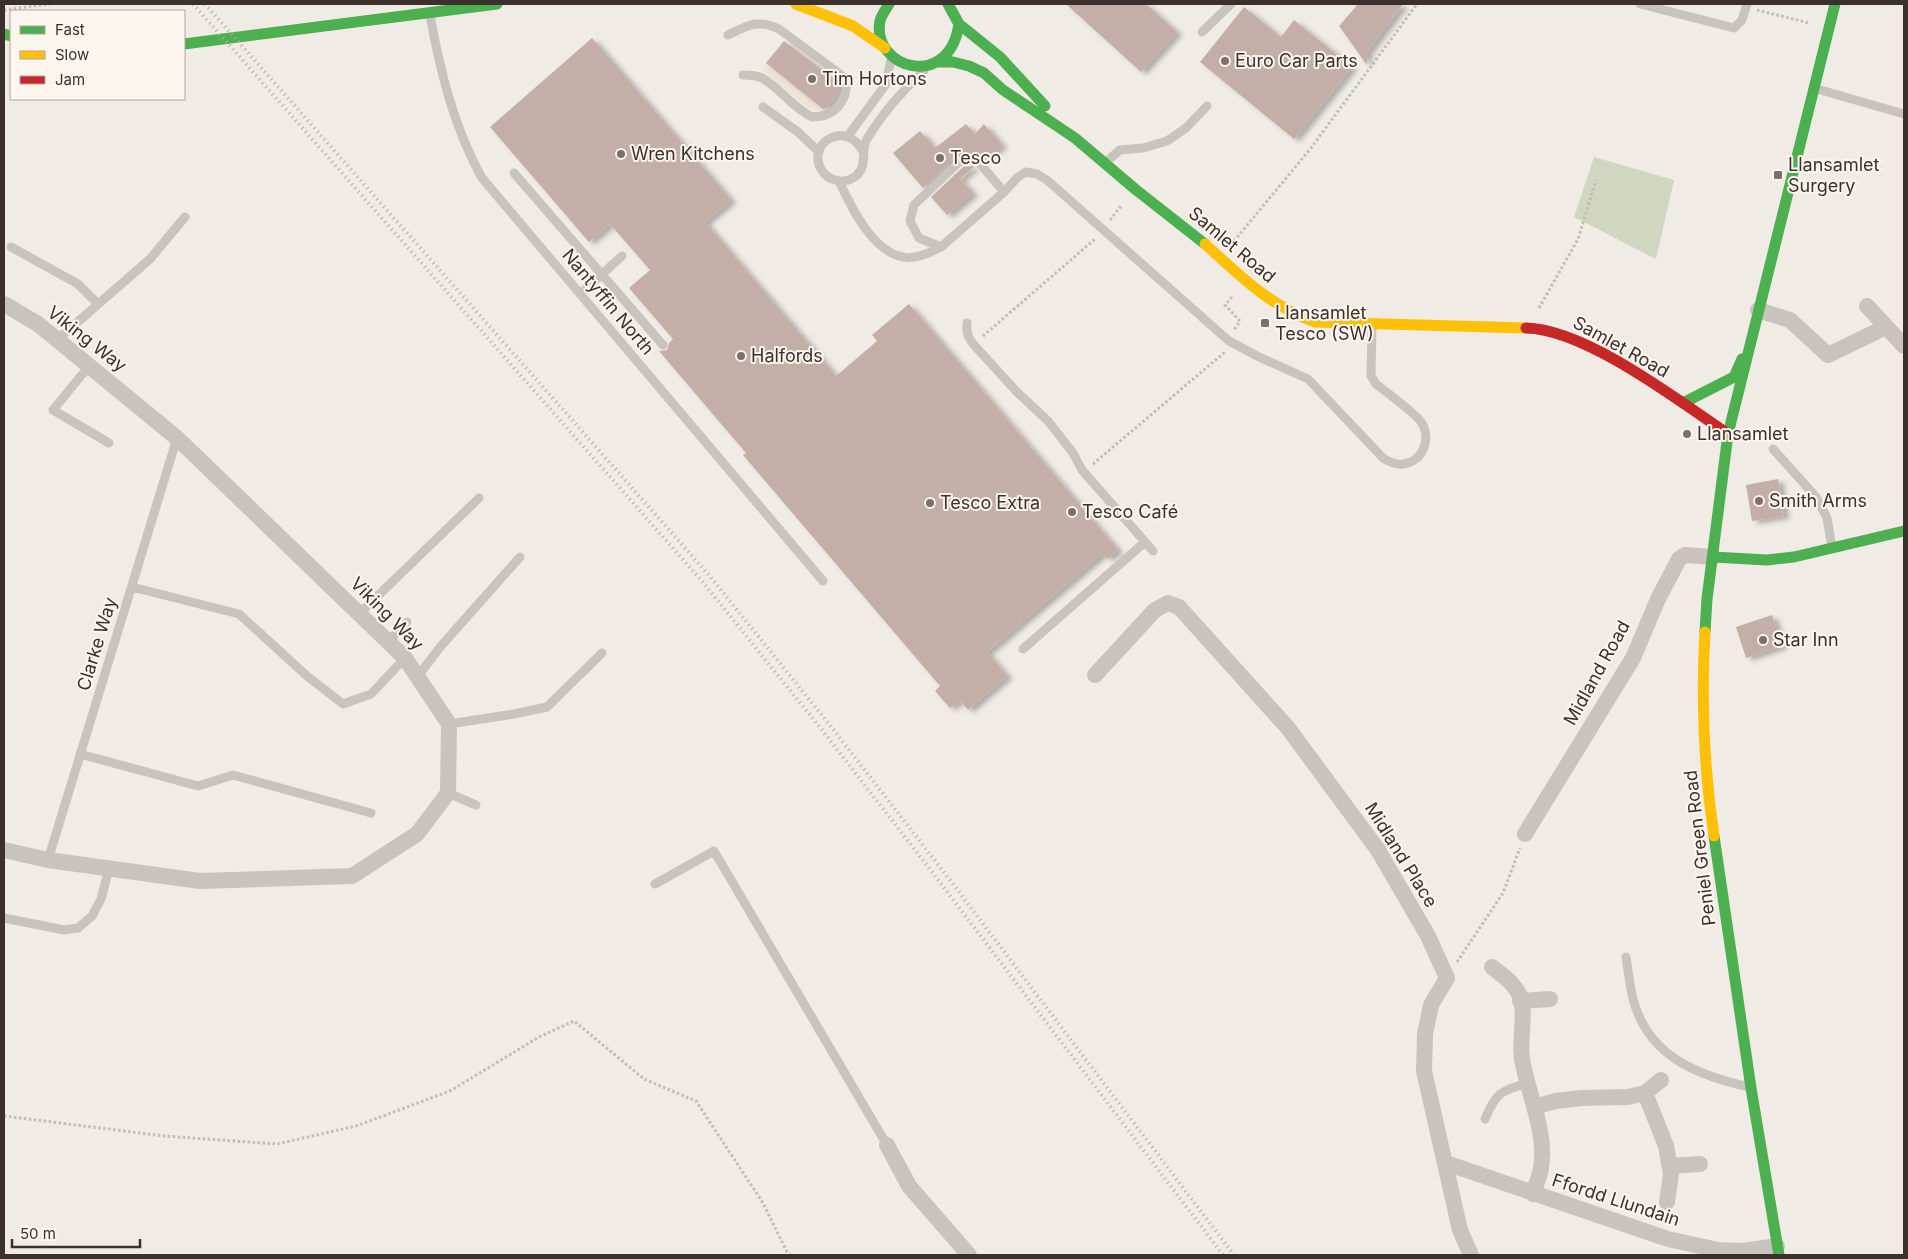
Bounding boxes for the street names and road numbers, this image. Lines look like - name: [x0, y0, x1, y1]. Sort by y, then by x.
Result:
- street label: Samlet Road: [1185, 202, 1280, 287]
- street label: Nantyffin North: [558, 245, 659, 359]
- street label: Viking Way: [44, 301, 131, 376]
- street label: Samlet Road: [1570, 312, 1673, 382]
- street label: Viking Way: [347, 573, 428, 654]
- street label: Clarke Way: [72, 595, 121, 693]
- street label: Midland Road: [1559, 617, 1634, 729]
- street label: Peniel Green Road: [1680, 769, 1719, 927]
- street label: Midland Place: [1361, 798, 1442, 911]
- street label: Ffordd Llundain: [1550, 1169, 1683, 1230]

